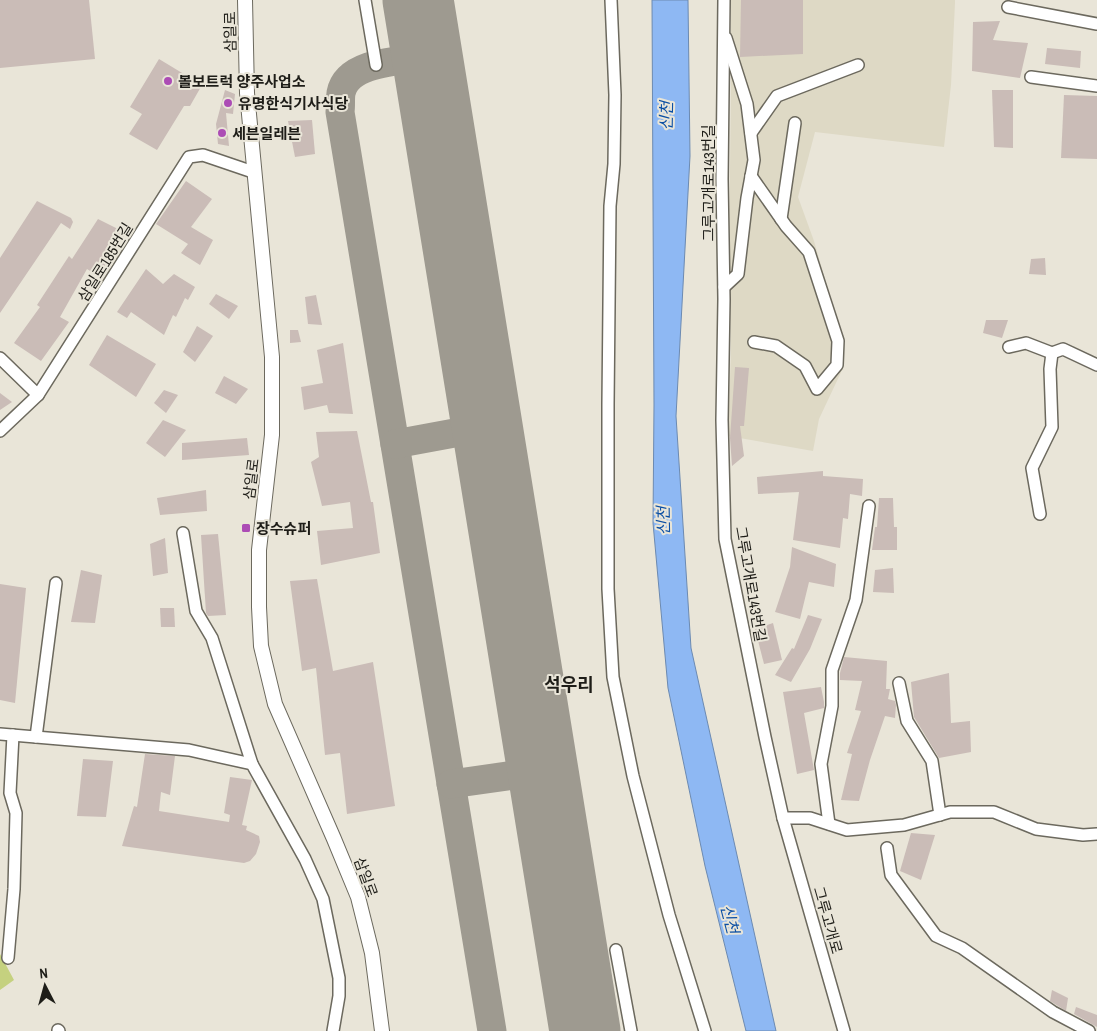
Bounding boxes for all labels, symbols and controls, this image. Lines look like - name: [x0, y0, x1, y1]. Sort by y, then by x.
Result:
- street label: 삼일로: [219, 11, 241, 53]
- place label: 볼보트럭 양주사업소: [178, 71, 306, 92]
- marker: 볼보트럭 양주사업소: [162, 75, 174, 87]
- place label: 유명한식기사식당: [238, 93, 349, 114]
- marker: 유명한식기사식당: [222, 97, 234, 109]
- water label: 신천: [655, 99, 677, 131]
- place label: 세븐일레븐: [232, 123, 301, 144]
- street label: 그루고개로143번길: [698, 124, 719, 242]
- marker: 세븐일레븐: [216, 127, 228, 139]
- street label: 삼일로185번길: [72, 218, 138, 306]
- street label: 삼일로: [238, 457, 264, 501]
- water label: 신천: [652, 504, 674, 536]
- place label: 장수슈퍼: [256, 518, 311, 539]
- marker: 장수슈퍼: [240, 522, 252, 534]
- street label: 그루고개로143번길: [730, 525, 772, 643]
- district label: 석우리: [544, 672, 594, 697]
- street label: 삼일로: [349, 854, 383, 900]
- street label: 그루고개로: [808, 884, 848, 956]
- water label: 신천: [716, 902, 745, 938]
- north arrow: [20, 961, 70, 1011]
- text: N: [39, 964, 49, 982]

